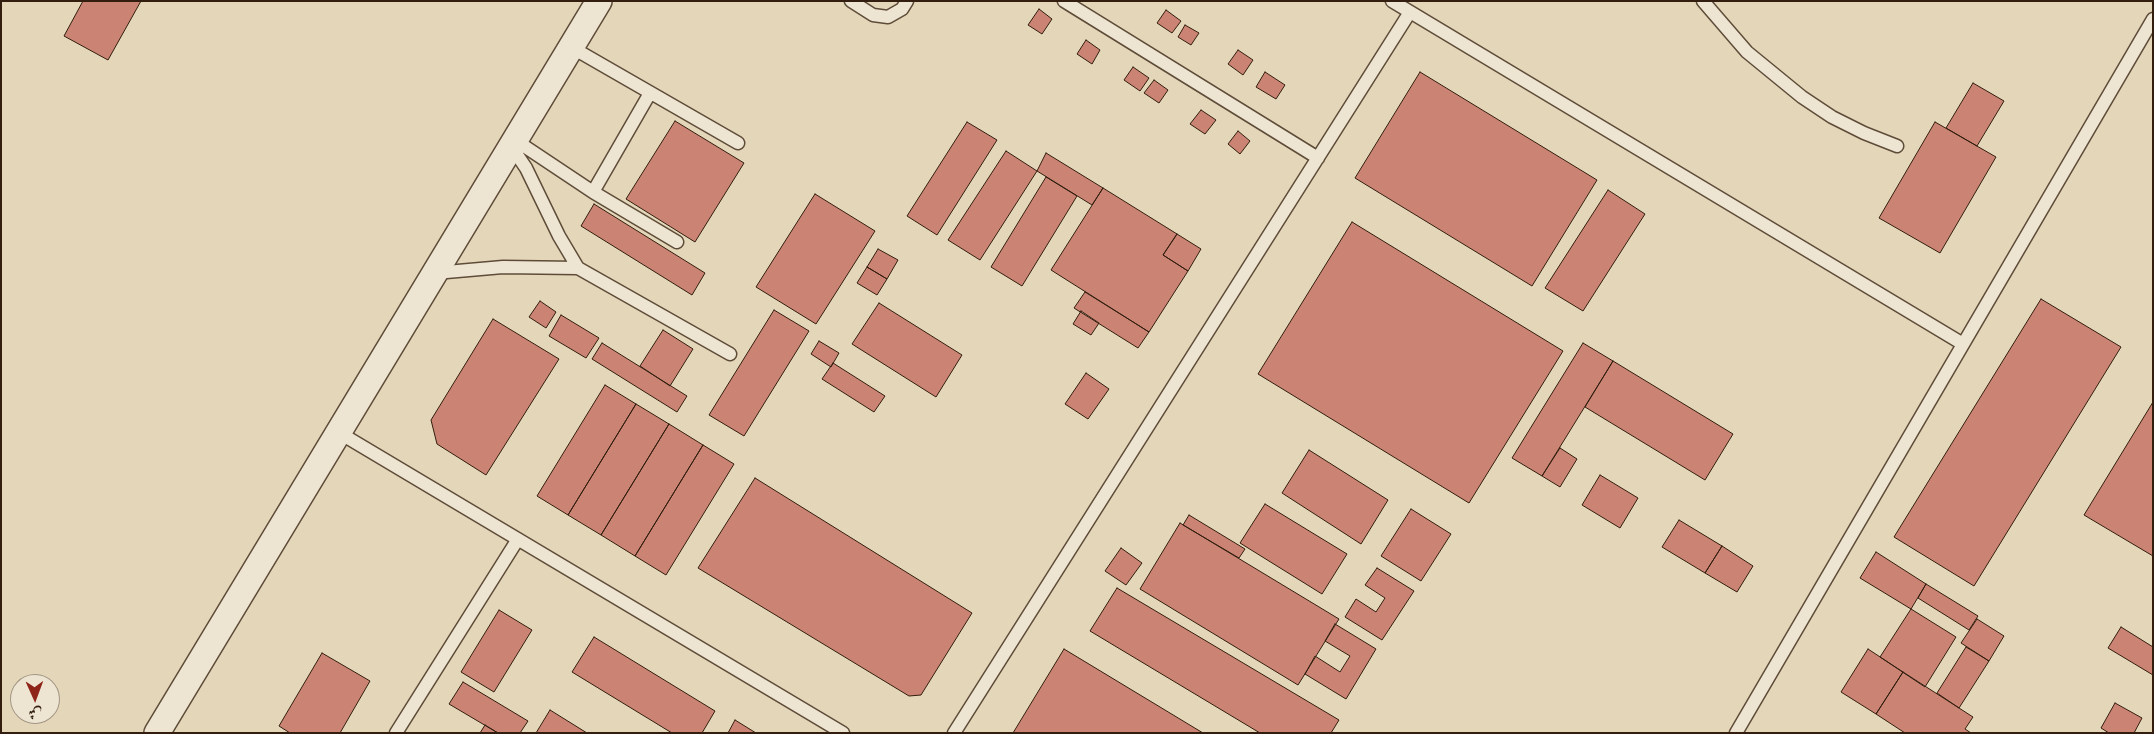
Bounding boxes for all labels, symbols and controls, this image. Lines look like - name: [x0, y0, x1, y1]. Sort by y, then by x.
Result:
- north arrow: [10, 674, 60, 724]
- text: ش: [28, 704, 43, 722]

